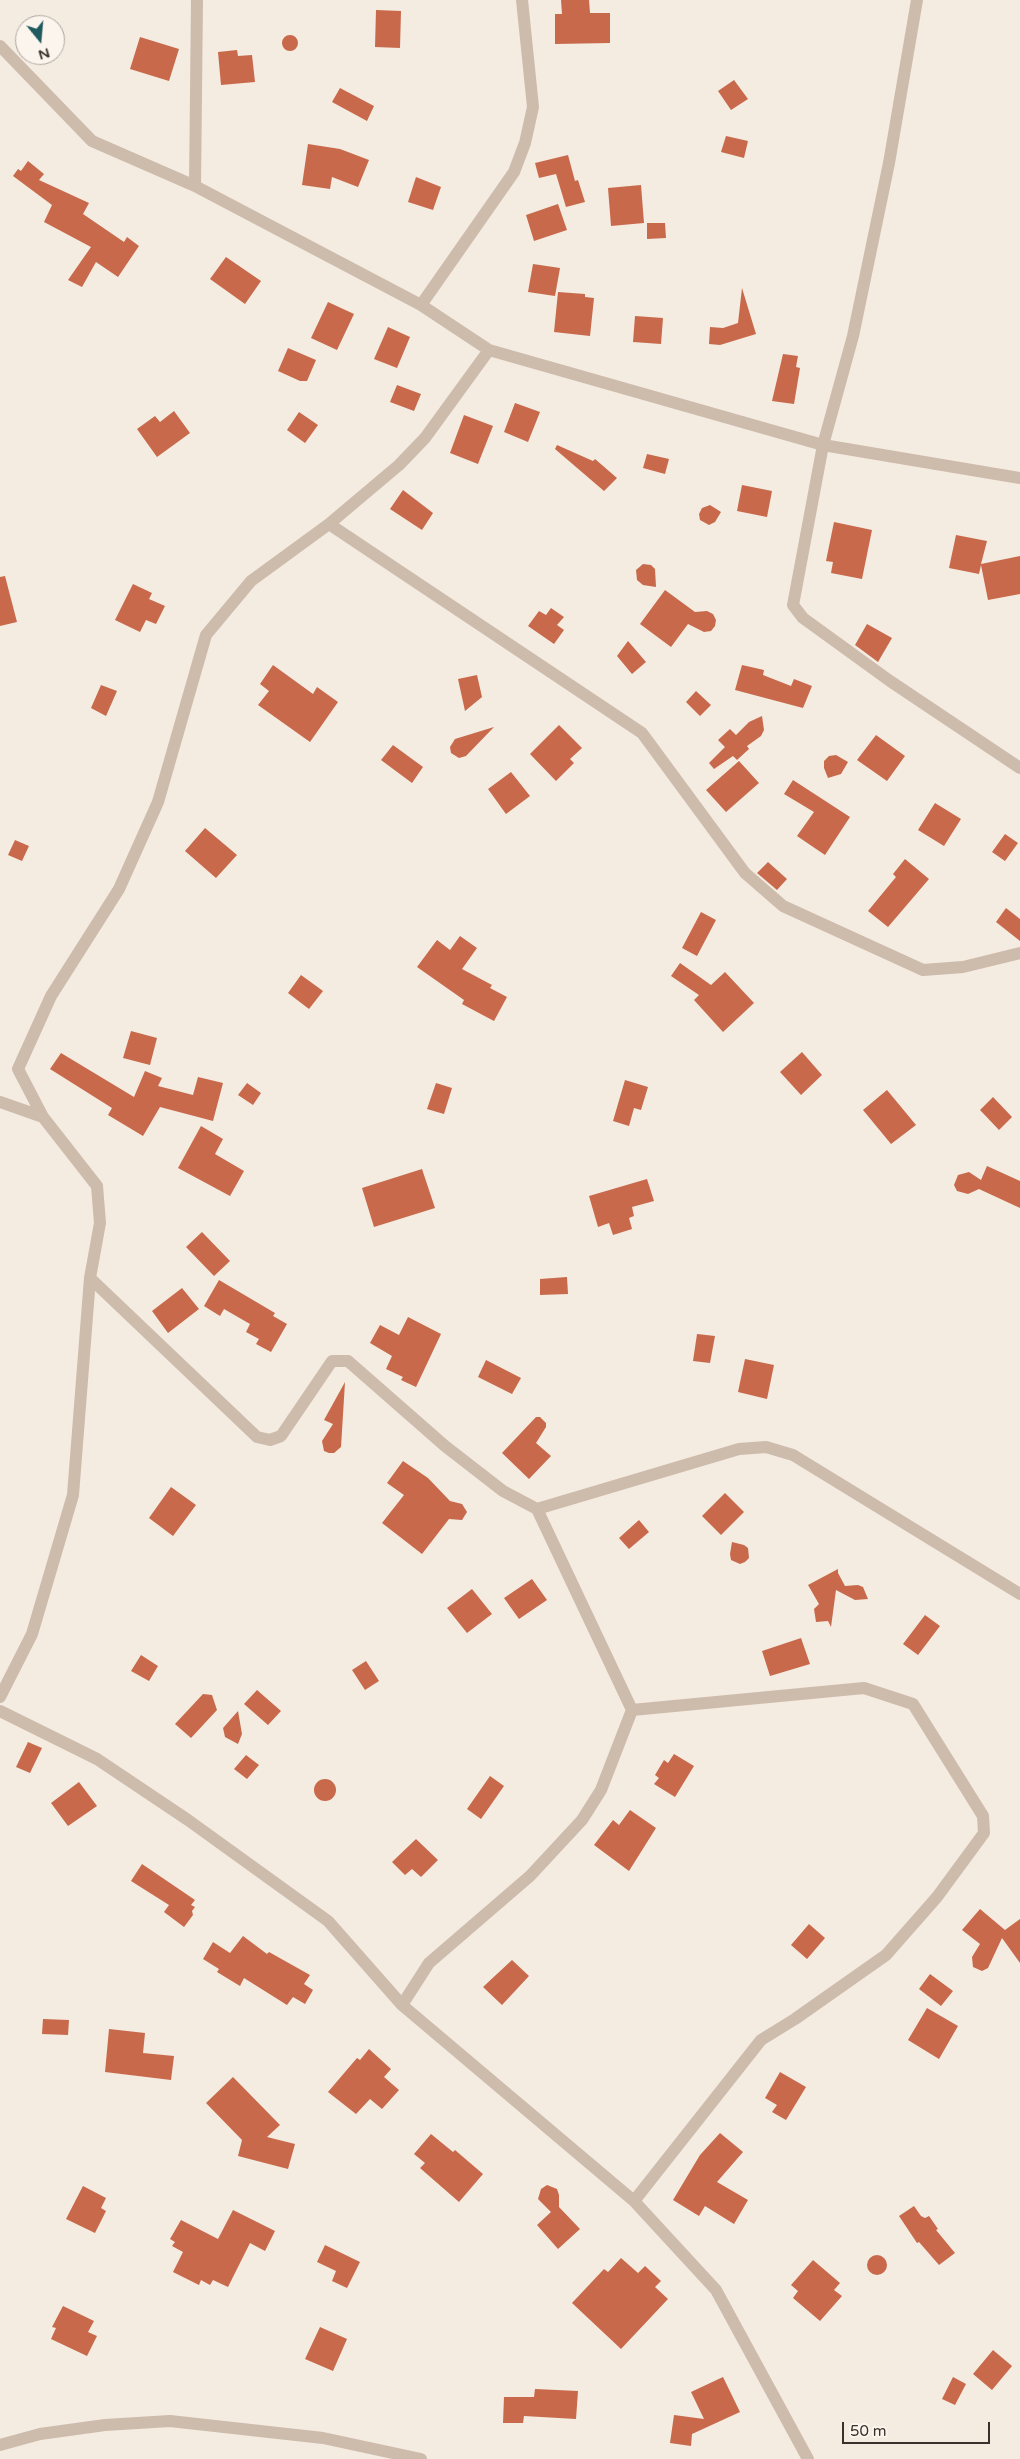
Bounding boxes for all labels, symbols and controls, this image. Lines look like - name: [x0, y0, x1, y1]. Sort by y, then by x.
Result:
- north arrow: [15, 15, 65, 65]
- text: N: [36, 44, 52, 64]
- scale bar: [845, 2412, 992, 2444]
- text: 50 m: [850, 2422, 887, 2440]

